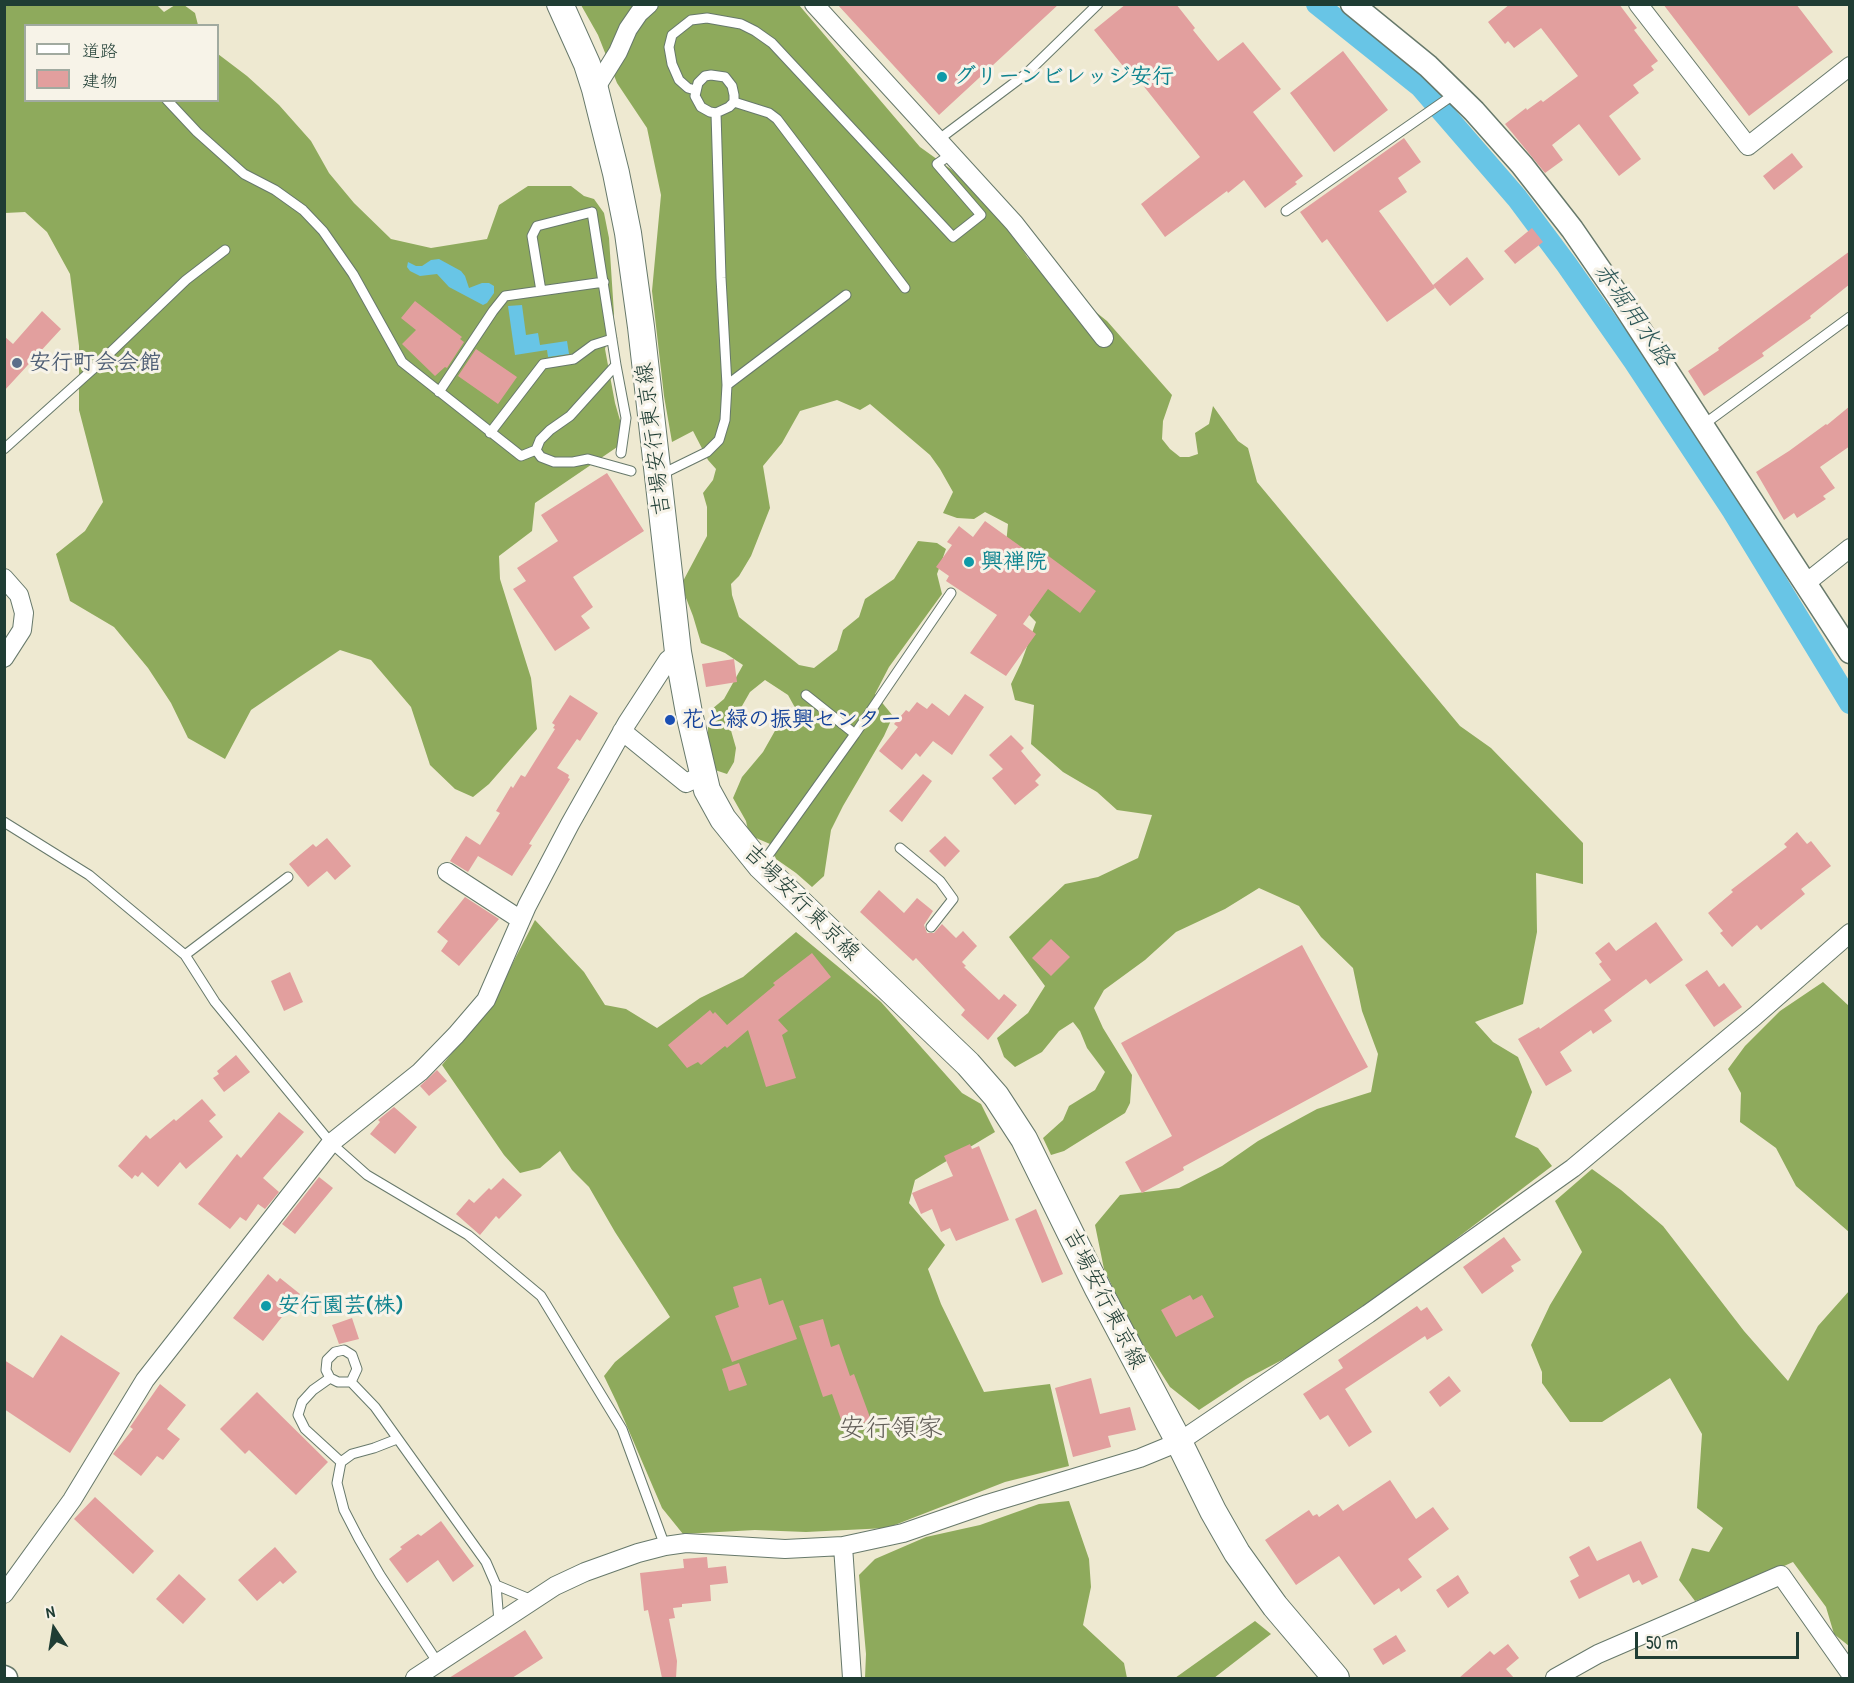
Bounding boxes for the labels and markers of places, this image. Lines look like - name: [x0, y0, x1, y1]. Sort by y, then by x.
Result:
- place label: グリーンビレッジ安行: [954, 64, 1174, 90]
- marker: グリーンビレッジ安行: [935, 70, 949, 84]
- place label: 安行町会会館: [29, 350, 161, 376]
- marker: 安行町会会館: [10, 356, 24, 370]
- place label: 興禅院: [981, 549, 1047, 575]
- marker: 興禅院: [962, 555, 976, 569]
- place label: 花と緑の振興センター: [682, 707, 902, 733]
- marker: 花と緑の振興センター: [663, 713, 677, 727]
- place label: 安行園芸(株): [278, 1293, 403, 1319]
- marker: 安行園芸(株): [259, 1299, 273, 1313]

